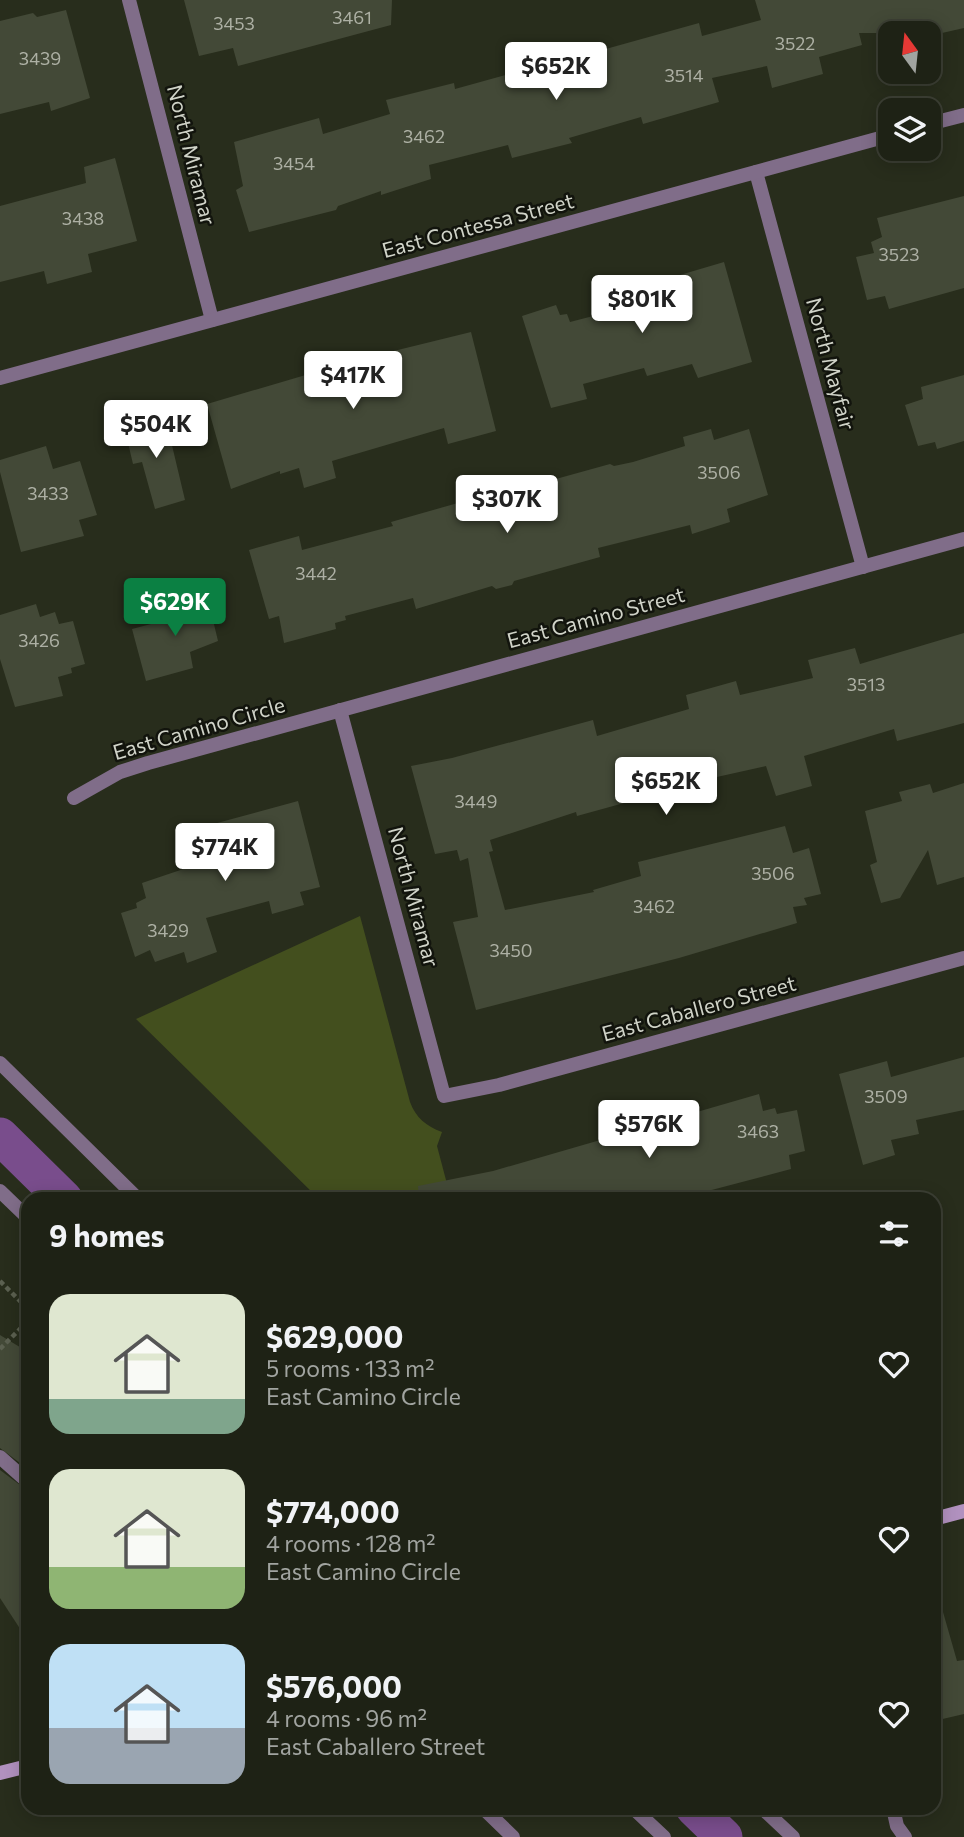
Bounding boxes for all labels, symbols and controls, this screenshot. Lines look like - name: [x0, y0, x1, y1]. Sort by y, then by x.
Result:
- house number: 3461: [332, 6, 372, 28]
- house number: 3453: [213, 12, 255, 34]
- north arrow: [878, 21, 942, 84]
- map controls: [878, 21, 941, 161]
- house number: 3522: [775, 32, 815, 54]
- pin: $652K: [507, 42, 605, 102]
- house number: 3439: [19, 47, 61, 69]
- text: $652K: [521, 51, 591, 79]
- house number: 3514: [664, 64, 704, 86]
- street label: North Miramar: [163, 82, 222, 227]
- button: layers: [878, 98, 941, 161]
- house number: 3462: [403, 125, 445, 147]
- house number: 3454: [273, 152, 315, 174]
- street label: East Contessa Street: [379, 187, 576, 262]
- house number: 3438: [62, 207, 104, 229]
- house number: 3523: [879, 243, 919, 265]
- pin: $801K: [593, 276, 691, 335]
- text: $801K: [607, 284, 677, 312]
- street label: North Mayfair: [802, 295, 861, 432]
- pin: $417K: [304, 352, 402, 411]
- text: $417K: [320, 360, 386, 388]
- pin: $504K: [107, 400, 205, 460]
- text: $504K: [120, 409, 192, 437]
- house number: 3506: [697, 461, 741, 483]
- pin: $307K: [458, 476, 556, 535]
- house number: 3433: [27, 482, 69, 504]
- text: $307K: [472, 484, 542, 512]
- house number: 3442: [295, 562, 337, 584]
- pin: $629K: [126, 578, 224, 638]
- street label: East Camino Street: [504, 581, 687, 652]
- text: $629K: [140, 587, 210, 615]
- house number: 3426: [18, 629, 60, 651]
- house number: 3513: [847, 673, 885, 695]
- street label: East Camino Circle: [110, 691, 288, 764]
- pin: $652K: [617, 758, 715, 817]
- text: $652K: [631, 766, 701, 794]
- house number: 3449: [455, 790, 497, 812]
- pin: $774K: [176, 824, 274, 883]
- street label: North Miramar: [384, 824, 445, 969]
- text: $774K: [191, 832, 259, 860]
- house number: 3506: [751, 862, 795, 884]
- house number: 3462: [633, 895, 675, 917]
- house number: 3429: [147, 919, 189, 941]
- house number: 3450: [489, 939, 533, 961]
- street label: East Caballero Street: [599, 970, 798, 1046]
- house number: 3509: [864, 1085, 908, 1107]
- pin: $576K: [600, 1100, 698, 1160]
- text: $576K: [614, 1109, 684, 1137]
- house number: 3463: [737, 1120, 779, 1142]
- icon: filters: [875, 1215, 913, 1253]
- text: 9 homes: [49, 1216, 164, 1253]
- text: $629,000: [266, 1317, 403, 1354]
- icon: home: [105, 1322, 189, 1406]
- icon: heart: [875, 1345, 913, 1383]
- text: 5 rooms · 133 m²: [266, 1354, 434, 1382]
- text: East Camino Circle: [266, 1382, 461, 1410]
- text: $774,000: [266, 1492, 400, 1529]
- icon: home: [105, 1497, 189, 1581]
- icon: heart: [875, 1520, 913, 1558]
- text: 4 rooms · 128 m²: [266, 1529, 435, 1557]
- text: East Camino Circle: [266, 1557, 461, 1585]
- text: $576,000: [266, 1667, 402, 1704]
- icon: home: [105, 1672, 189, 1756]
- icon: heart: [875, 1695, 913, 1733]
- text: 4 rooms · 96 m²: [266, 1704, 427, 1732]
- text: East Caballero Street: [266, 1732, 485, 1760]

